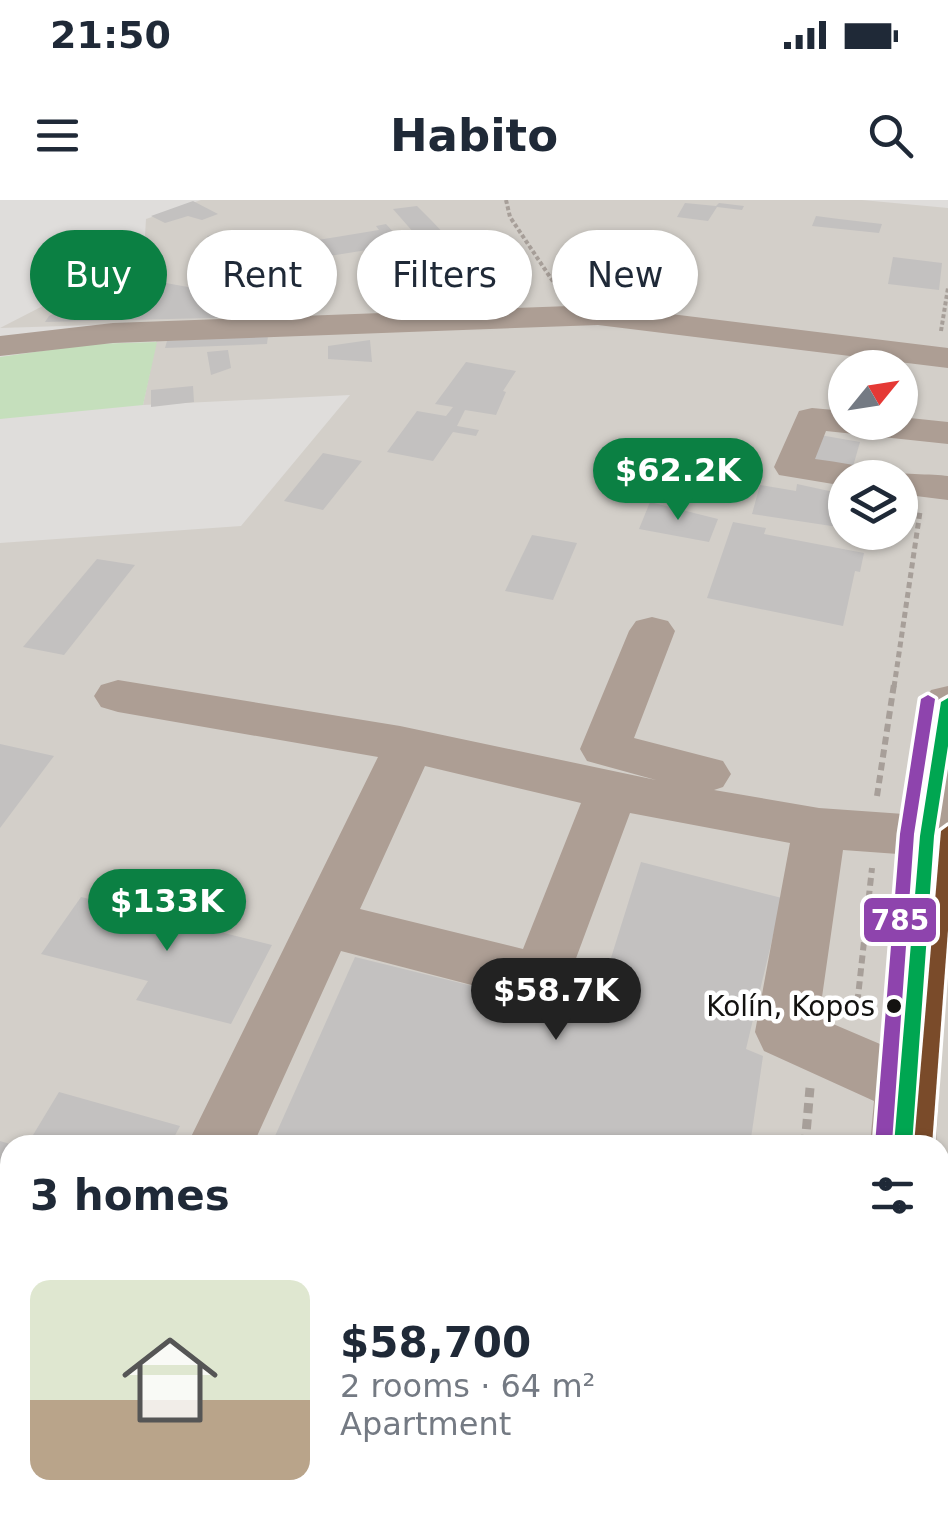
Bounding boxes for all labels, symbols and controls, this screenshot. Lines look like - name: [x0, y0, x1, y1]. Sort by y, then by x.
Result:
- text: 21:50: [50, 13, 171, 57]
- icon: menu: [30, 108, 85, 163]
- icon: search: [863, 108, 918, 163]
- text: Habito: [390, 109, 558, 162]
- chip: Buy: [30, 230, 167, 320]
- chip: Rent: [187, 230, 337, 320]
- chip: Filters: [357, 230, 532, 320]
- chip: New: [552, 230, 698, 320]
- north arrow: [828, 350, 918, 440]
- map controls: [828, 350, 918, 550]
- pin: $62.2K: [597, 438, 759, 523]
- text: $62.2K: [615, 451, 741, 489]
- button: layers: [828, 460, 918, 550]
- pin: $133K: [97, 869, 237, 954]
- text: $133K: [110, 882, 224, 920]
- line badge: 785: [862, 896, 938, 944]
- text: 785: [871, 904, 929, 937]
- pin: $58.7K: [475, 958, 637, 1043]
- text: $58.7K: [493, 971, 619, 1009]
- place label: Kolín, Kopos: [706, 990, 875, 1023]
- marker: Kolín, Kopos: [884, 996, 904, 1016]
- icon: filters: [865, 1168, 920, 1223]
- text: 3 homes: [30, 1171, 230, 1220]
- text: $58,700: [340, 1318, 531, 1367]
- icon: home: [110, 1320, 230, 1440]
- text: 2 rooms · 64 m²: [340, 1367, 595, 1405]
- text: Apartment: [340, 1405, 511, 1443]

